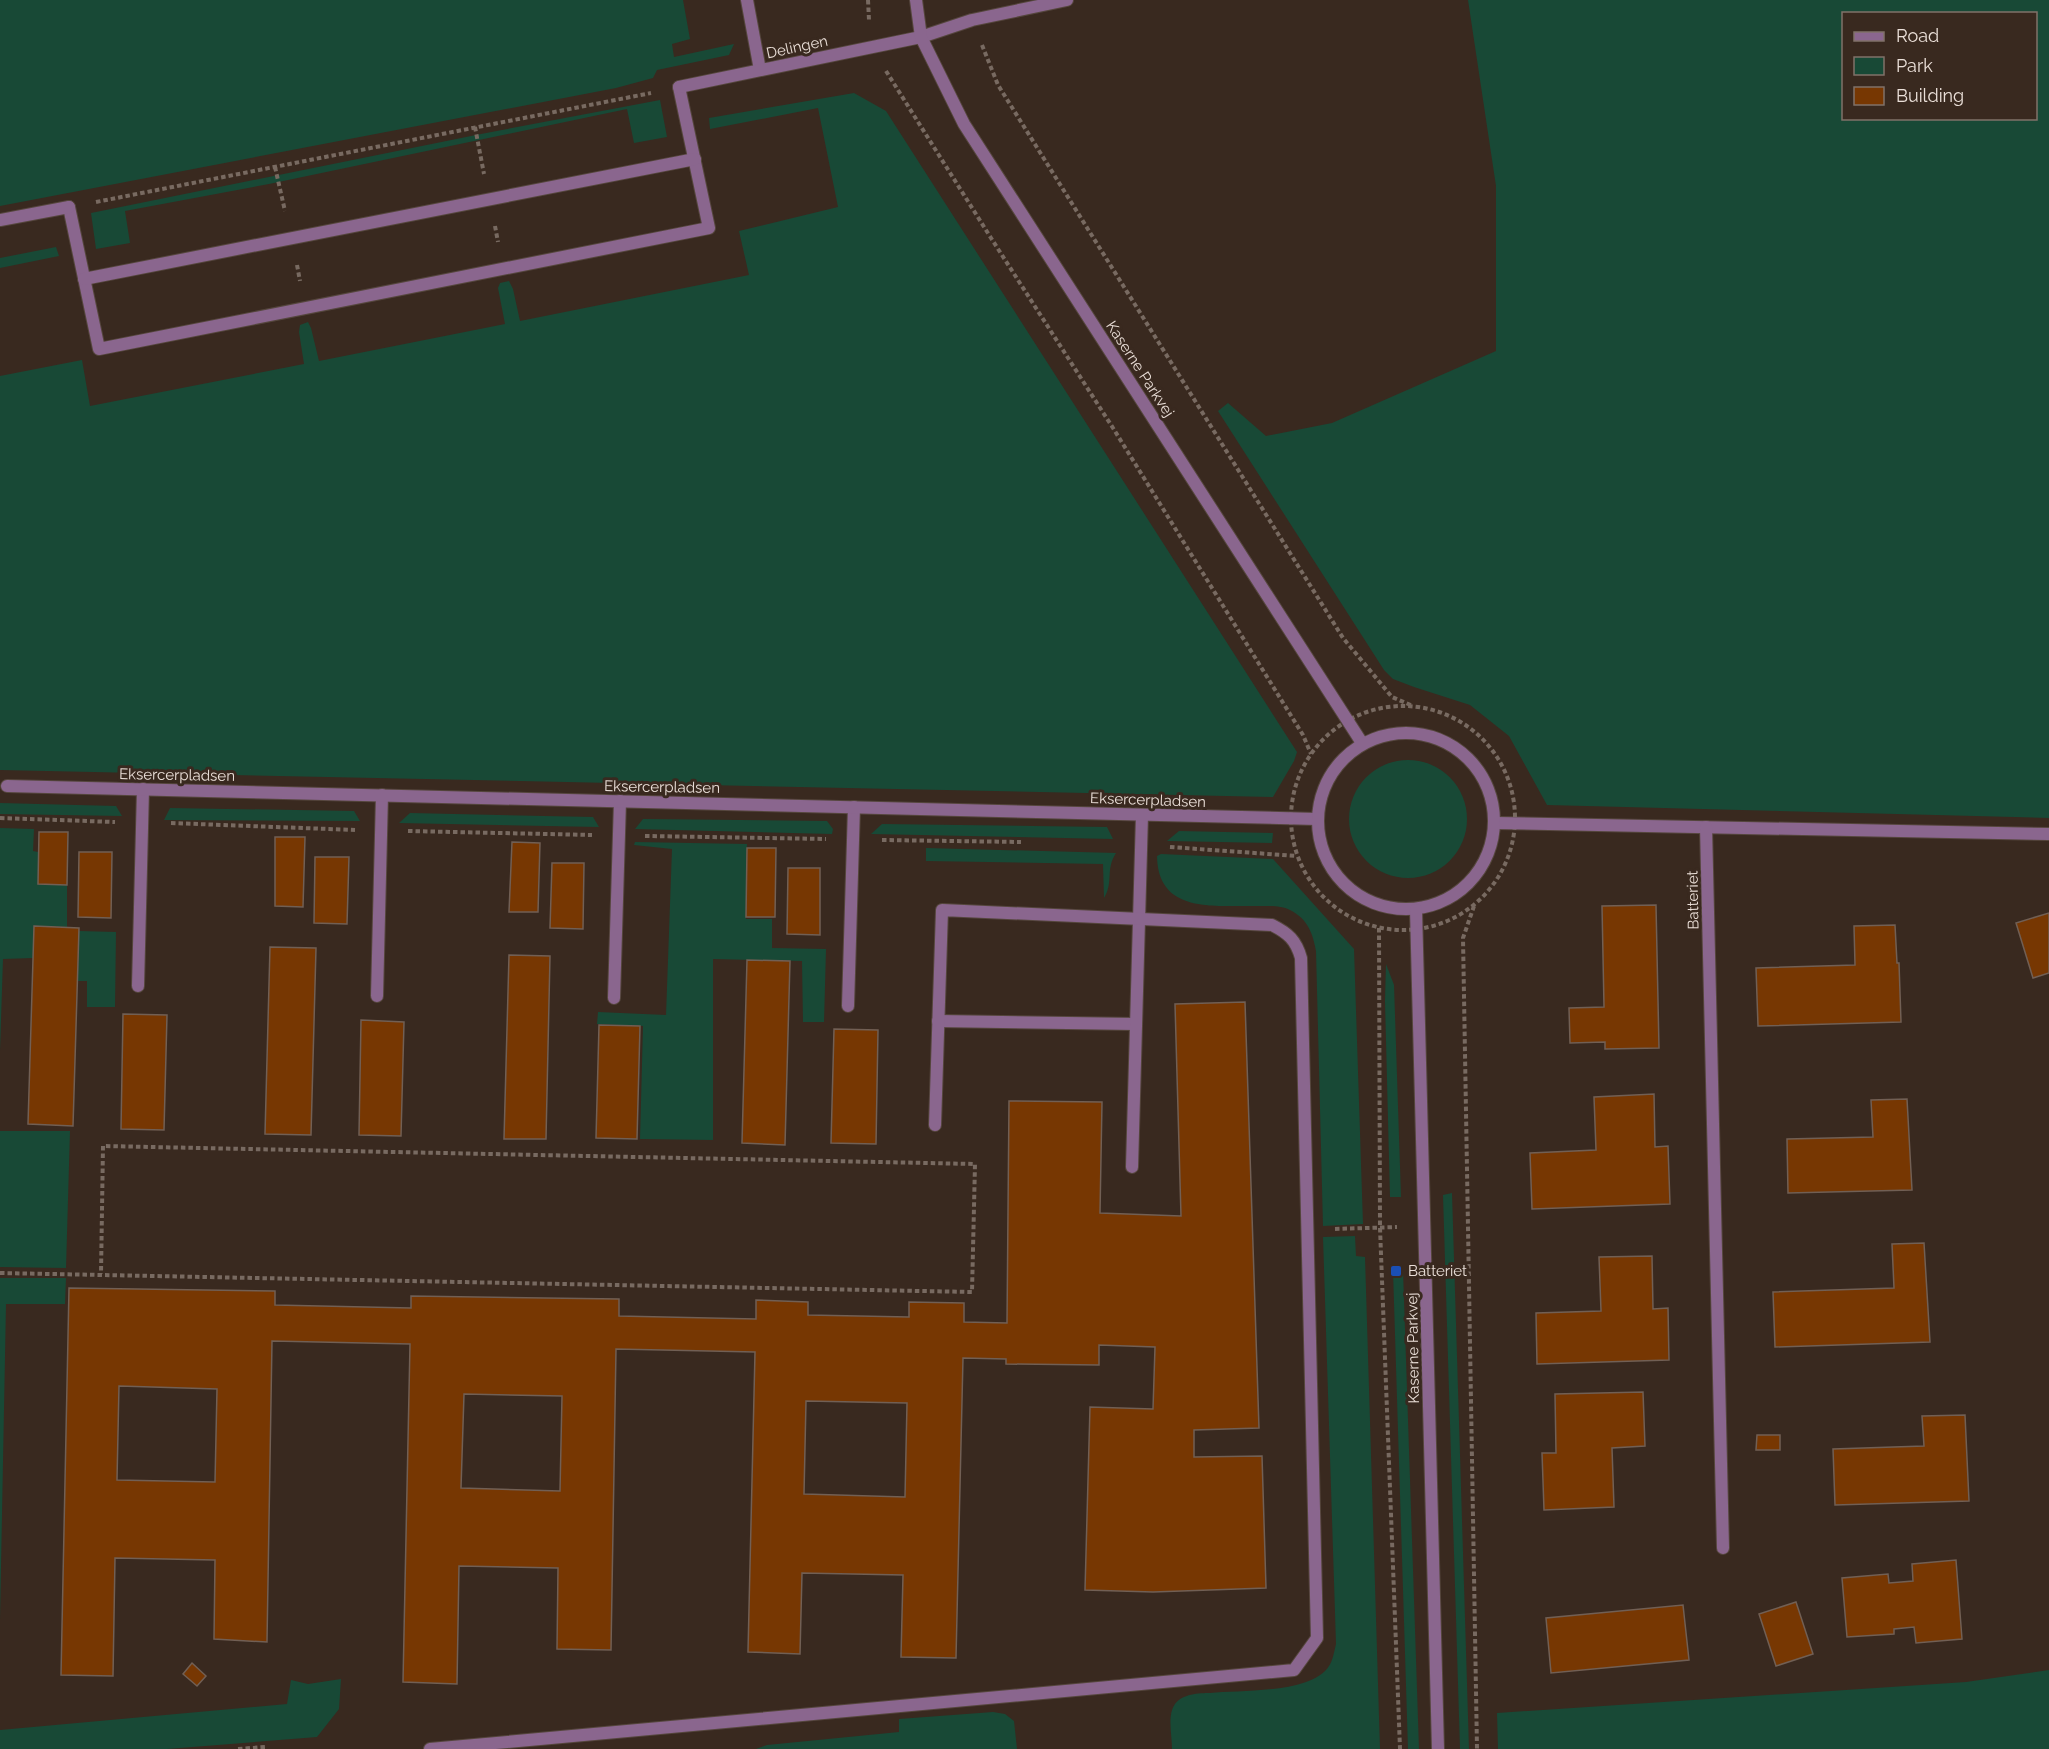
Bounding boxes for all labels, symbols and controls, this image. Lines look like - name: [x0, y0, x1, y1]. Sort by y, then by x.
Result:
- legend: [1842, 12, 2037, 120]
- text: Road: [1896, 25, 1939, 46]
- street label: Delingen: [765, 32, 829, 62]
- text: Park: [1896, 55, 1933, 76]
- text: Building: [1896, 85, 1964, 106]
- street label: Kaserne Parkvej: [1102, 318, 1178, 420]
- street label: Eksercerpladsen: [119, 765, 235, 785]
- street label: Eksercerpladsen: [604, 777, 720, 797]
- street label: Eksercerpladsen: [1090, 789, 1206, 811]
- street label: Batteriet: [1683, 870, 1703, 930]
- place label: Batteriet: [1408, 1262, 1467, 1280]
- marker: Batteriet: [1389, 1264, 1403, 1278]
- street label: Kaserne Parkvej: [1403, 1292, 1423, 1404]

